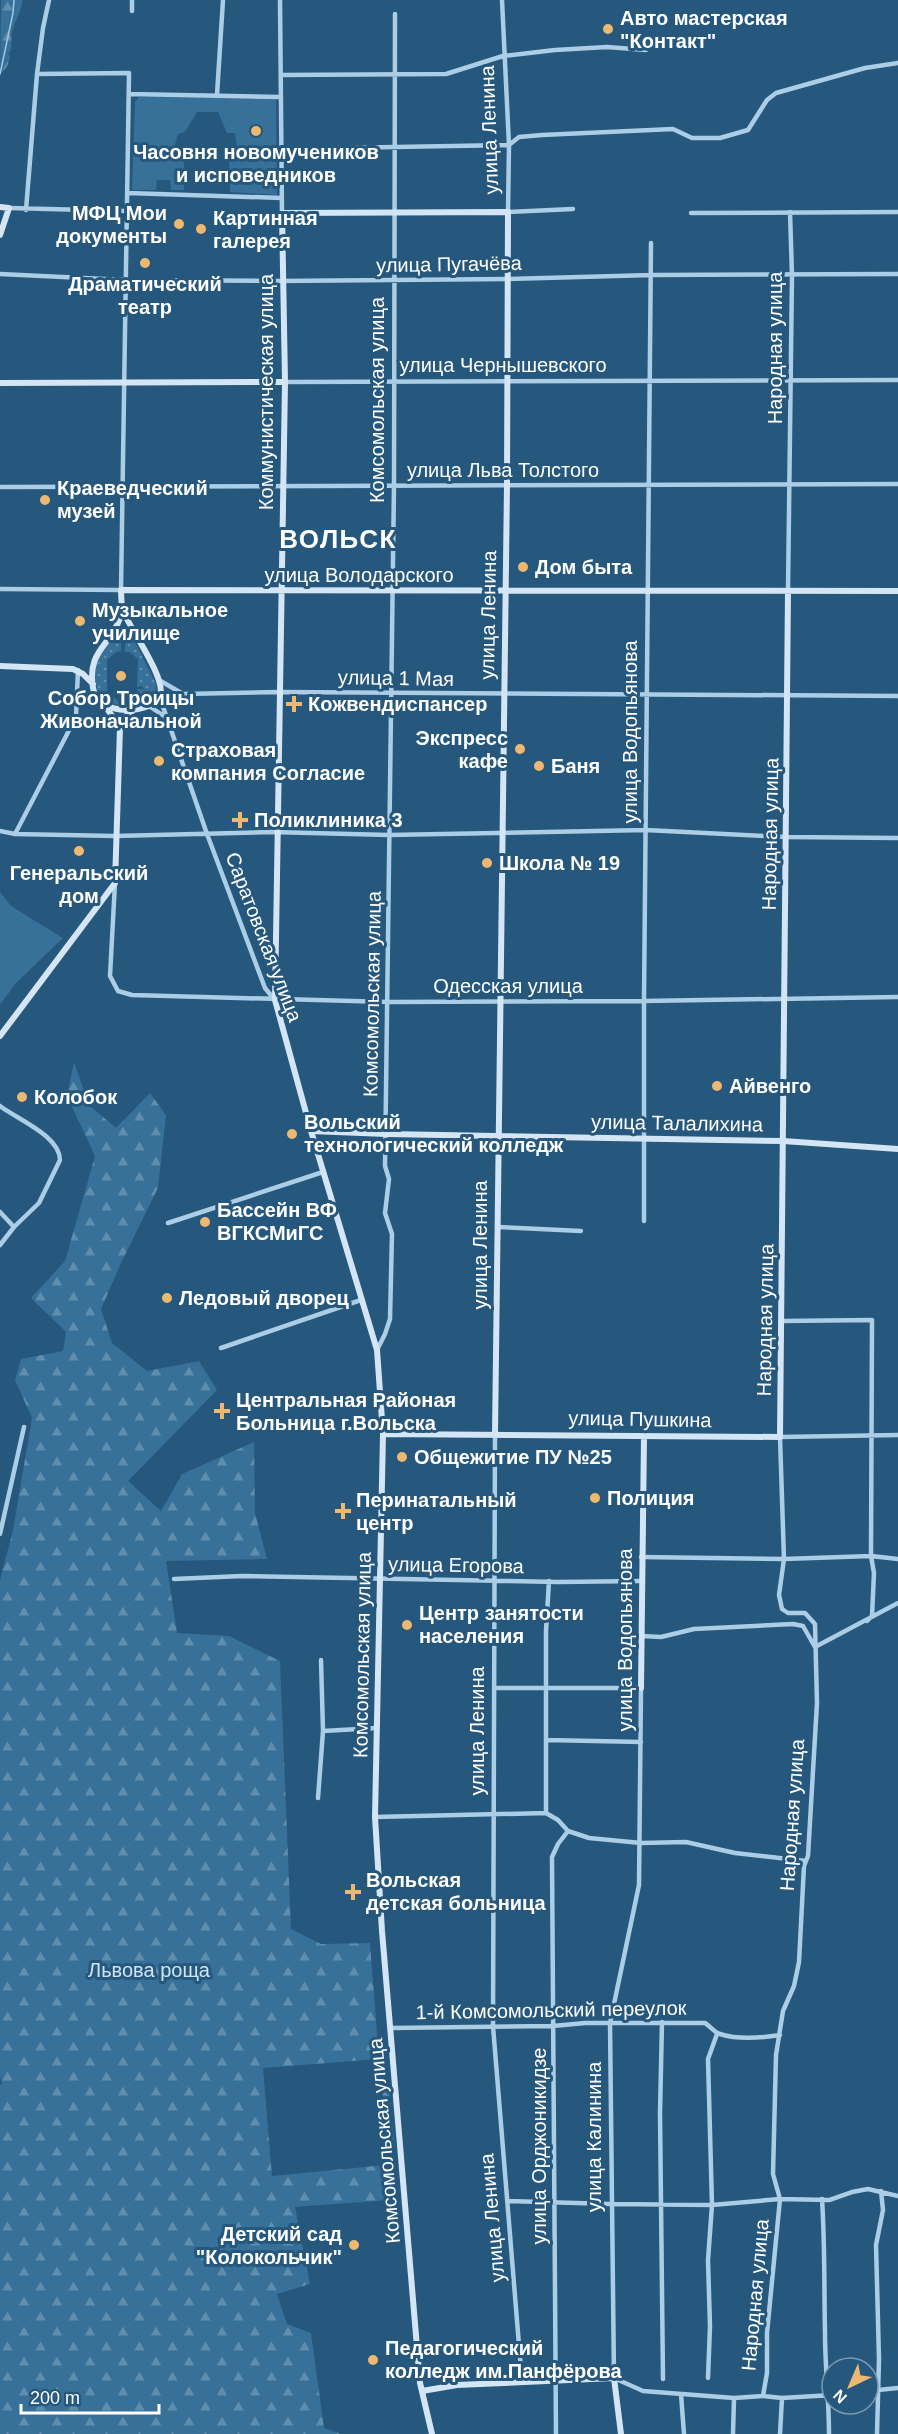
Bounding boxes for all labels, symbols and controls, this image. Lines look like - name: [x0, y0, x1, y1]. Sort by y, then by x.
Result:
- place label: Авто мастерская "Контакт": [620, 7, 788, 52]
- marker: Авто мастерская "Контакт": [601, 22, 615, 36]
- street label: улица Ленина: [476, 64, 502, 195]
- marker: Часовня новомучеников и исповедников: [249, 124, 263, 138]
- place label: Часовня новомучеников и исповедников: [133, 141, 379, 186]
- place label: МФЦ Мои документы: [56, 202, 167, 247]
- place label: Картинная галерея: [213, 207, 318, 252]
- marker: МФЦ Мои документы: [172, 217, 186, 231]
- marker: Картинная галерея: [194, 222, 208, 236]
- street label: улица Пугачёва: [376, 252, 523, 276]
- marker: Драматический театр: [138, 256, 152, 270]
- street label: Народная улица: [764, 271, 786, 424]
- place label: Драматический театр: [68, 273, 222, 318]
- street label: Коммунистическая улица: [255, 273, 277, 510]
- street label: Комсомольская улица: [366, 296, 388, 503]
- street label: улица Чернышевского: [399, 354, 607, 376]
- street label: улица Льва Толстого: [407, 459, 599, 481]
- place label: Краеведческий музей: [57, 477, 208, 522]
- marker: Краеведческий музей: [38, 493, 52, 507]
- district label: ВОЛЬСК: [279, 524, 397, 554]
- street label: улица Ленина: [476, 549, 500, 680]
- place label: Дом быта: [535, 556, 633, 578]
- marker: Дом быта: [516, 560, 530, 574]
- street label: улица Володарского: [264, 564, 454, 586]
- place label: Музыкальное училище: [92, 599, 228, 644]
- marker: Музыкальное училище: [73, 614, 87, 628]
- street label: улица Водопьянова: [619, 640, 641, 824]
- street label: улица 1 Мая: [338, 666, 454, 690]
- marker: Собор Троицы Живоначальной: [114, 669, 128, 683]
- place label: Собор Троицы Живоначальной: [39, 687, 202, 732]
- place label: Кожвендиспансер: [308, 693, 487, 715]
- marker: Кожвендиспансер: [285, 695, 303, 713]
- place label: Экспресс кафе: [416, 727, 508, 772]
- place label: Страховая компания Согласие: [171, 739, 365, 784]
- marker: Экспресс кафе: [513, 742, 527, 756]
- marker: Страховая компания Согласие: [152, 754, 166, 768]
- place label: Баня: [551, 755, 600, 777]
- street label: Народная улица: [758, 757, 782, 910]
- marker: Баня: [532, 759, 546, 773]
- place label: Поликлиника 3: [254, 809, 403, 831]
- marker: Поликлиника 3: [231, 811, 249, 829]
- marker: Генеральский дом: [72, 844, 86, 858]
- street label: Саратовская улица: [222, 849, 307, 1026]
- place label: Школа № 19: [499, 852, 620, 874]
- marker: Школа № 19: [480, 856, 494, 870]
- place label: Генеральский дом: [10, 862, 148, 907]
- street label: Комсомольская улица: [359, 890, 385, 1097]
- street label: Одесская улица: [433, 975, 584, 997]
- place label: Айвенго: [729, 1075, 811, 1097]
- marker: Айвенго: [710, 1079, 724, 1093]
- place label: Колобок: [34, 1086, 118, 1108]
- marker: Колобок: [15, 1090, 29, 1104]
- place label: Вольский технологический колледж: [304, 1111, 564, 1156]
- street label: улица Талалихина: [591, 1111, 764, 1136]
- marker: Вольский технологический колледж: [285, 1127, 299, 1141]
- street label: улица Ленина: [469, 1180, 491, 1310]
- place label: Бассейн ВФ ВГКСМиГС: [217, 1199, 337, 1244]
- marker: Бассейн ВФ ВГКСМиГС: [198, 1215, 212, 1229]
- street label: Народная улица: [753, 1243, 777, 1396]
- place label: Ледовый дворец: [179, 1287, 350, 1309]
- marker: Ледовый дворец: [160, 1291, 174, 1305]
- place label: Центральная Районая Больница г.Вольска: [236, 1389, 456, 1434]
- marker: Центральная Районая Больница г.Вольска: [213, 1402, 231, 1420]
- street label: улица Пушкина: [568, 1407, 713, 1431]
- place label: Общежитие ПУ №25: [414, 1446, 612, 1468]
- marker: Общежитие ПУ №25: [395, 1450, 409, 1464]
- place label: Полиция: [607, 1487, 694, 1509]
- place label: Перинатальный центр: [356, 1489, 517, 1534]
- marker: Полиция: [588, 1491, 602, 1505]
- marker: Перинатальный центр: [334, 1502, 352, 1520]
- street label: улица Водопьянова: [614, 1548, 636, 1732]
- street label: Комсомольская улица: [349, 1551, 375, 1758]
- street label: улица Егорова: [388, 1553, 525, 1577]
- place label: Центр занятости населения: [419, 1602, 584, 1647]
- marker: Центр занятости населения: [400, 1618, 414, 1632]
- street label: улица Ленина: [466, 1666, 488, 1796]
- street label: Народная улица: [776, 1737, 808, 1892]
- place label: Вольская детская больница: [366, 1869, 547, 1914]
- marker: Вольская детская больница: [344, 1883, 362, 1901]
- park label: Львова роща: [88, 1959, 211, 1981]
- street label: 1-й Комсомольский переулок: [415, 1997, 687, 2023]
- street label: Комсомольская улица: [364, 2037, 404, 2245]
- street label: улица Орджоникидзе: [528, 2048, 550, 2244]
- street label: улица Калинина: [583, 2061, 605, 2212]
- street label: улица Ленина: [475, 2152, 509, 2283]
- street label: Народная улица: [737, 2217, 773, 2372]
- place label: Детский сад "Колокольчик": [196, 2223, 342, 2268]
- marker: Детский сад "Колокольчик": [347, 2238, 361, 2252]
- place label: Педагогический колледж им.Панфёрова: [385, 2337, 622, 2382]
- marker: Педагогический колледж им.Панфёрова: [366, 2353, 380, 2367]
- north arrow: [820, 2356, 880, 2416]
- scale bar: [21, 2377, 159, 2415]
- text: N: [830, 2386, 850, 2407]
- text: 200 m: [30, 2388, 80, 2408]

